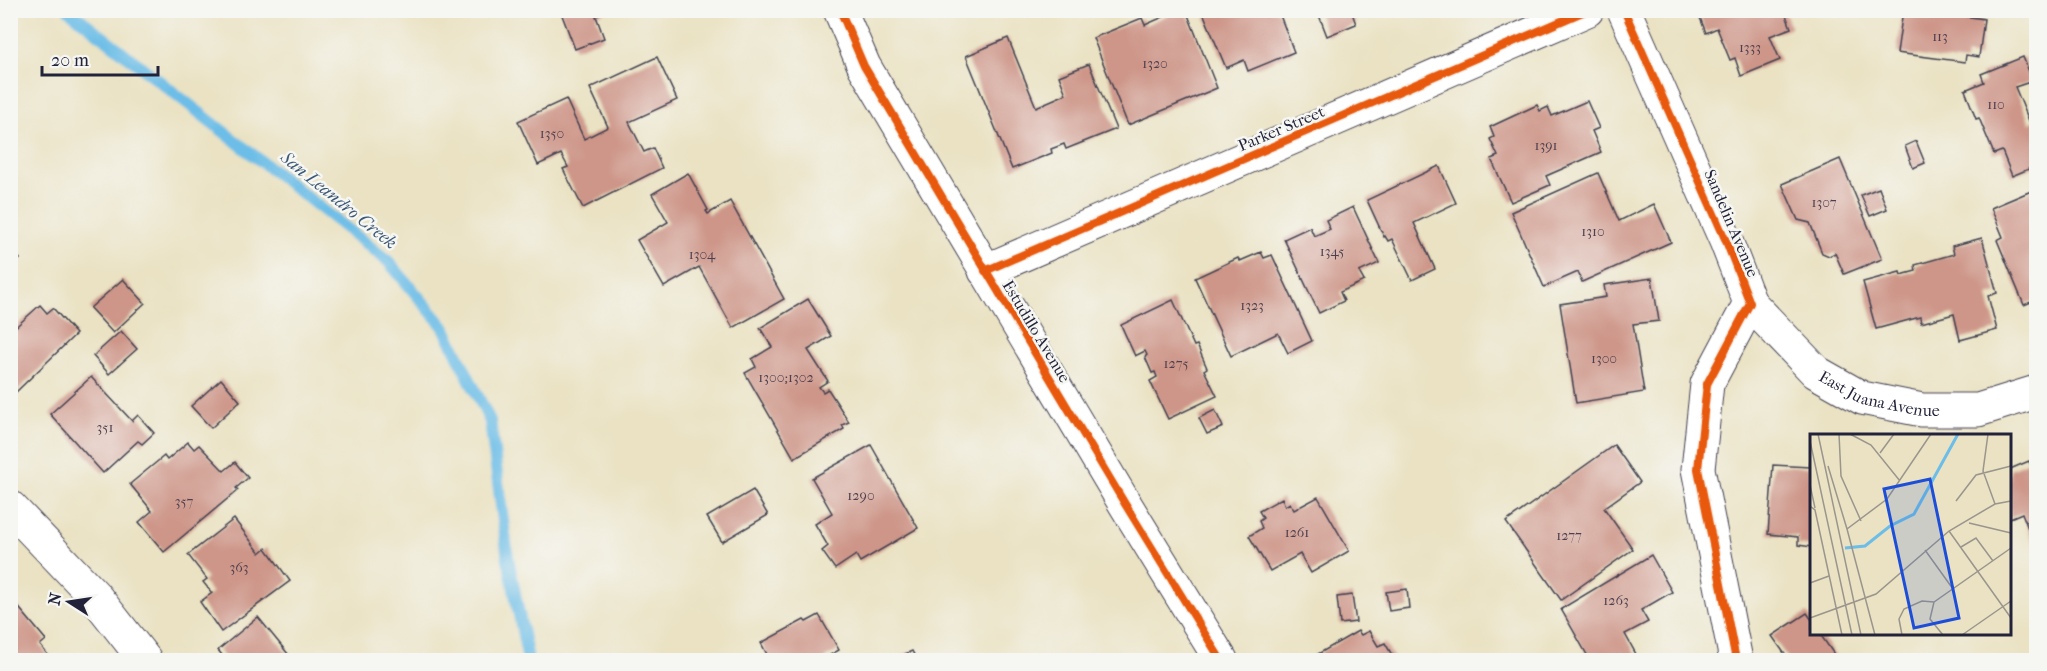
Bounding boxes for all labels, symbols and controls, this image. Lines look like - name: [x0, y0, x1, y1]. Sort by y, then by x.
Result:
- house number: 113: [1932, 28, 1948, 45]
- scale bar: [42, 39, 158, 77]
- house number: 1333: [1739, 39, 1761, 56]
- text: 20 m: [51, 50, 89, 71]
- house number: 1320: [1142, 55, 1168, 72]
- house number: 110: [1987, 96, 2005, 113]
- street label: Parker Street: [1235, 102, 1327, 155]
- house number: 1350: [540, 125, 564, 142]
- house number: 1391: [1534, 137, 1558, 154]
- water label: San Leandro Creek: [276, 146, 401, 254]
- street label: Sandelin Avenue: [1700, 167, 1763, 280]
- house number: 1307: [1811, 194, 1837, 211]
- house number: 1310: [1581, 223, 1605, 240]
- house number: 1345: [1320, 243, 1344, 260]
- house number: 1304: [689, 246, 716, 263]
- street label: Estudillo Avenue: [999, 277, 1075, 386]
- house number: 1323: [1240, 297, 1264, 314]
- house number: 1300: [1591, 350, 1617, 367]
- house number: 1275: [1164, 355, 1189, 372]
- street label: East Juana Avenue: [1816, 367, 1940, 420]
- house number: 1300;1302: [758, 369, 814, 386]
- house number: 351: [97, 419, 113, 436]
- inset map: [1810, 434, 2011, 635]
- house number: 1290: [847, 487, 875, 504]
- house number: 357: [175, 493, 194, 510]
- house number: 1261: [1285, 524, 1309, 541]
- house number: 1277: [1556, 527, 1582, 544]
- house number: 363: [229, 559, 249, 576]
- north arrow: [39, 572, 99, 632]
- text: N: [44, 590, 66, 607]
- house number: 1263: [1603, 592, 1629, 609]

